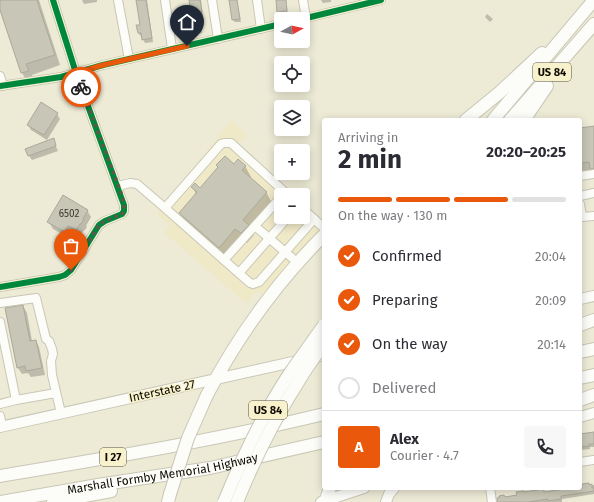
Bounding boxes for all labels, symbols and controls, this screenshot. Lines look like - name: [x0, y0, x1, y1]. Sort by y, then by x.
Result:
- pin: [170, 5, 204, 46]
- icon: home: [176, 11, 198, 33]
- north arrow: [274, 12, 310, 48]
- map controls: [274, 12, 310, 224]
- button: locate: [274, 56, 310, 92]
- road number: US 84: [533, 63, 571, 81]
- courier: [61, 67, 101, 107]
- icon: bike: [70, 76, 92, 98]
- button: layers: [274, 100, 310, 136]
- text: Arriving in: [338, 130, 398, 145]
- text: 20:20–20:25: [486, 143, 566, 161]
- button: +: [274, 144, 310, 180]
- text: 2 min: [338, 144, 402, 175]
- button: −: [274, 188, 310, 224]
- house number: 6502: [59, 208, 79, 220]
- text: On the way · 130 m: [338, 208, 447, 223]
- pin: [54, 229, 88, 270]
- icon: bag: [60, 235, 82, 257]
- icon: check: [338, 245, 360, 267]
- text: Confirmed: [372, 247, 442, 265]
- text: 20:04: [535, 249, 566, 264]
- icon: check: [338, 289, 360, 311]
- text: Preparing: [372, 291, 437, 309]
- text: 20:09: [535, 293, 566, 308]
- icon: check: [338, 333, 360, 355]
- text: On the way: [372, 335, 447, 353]
- text: 20:14: [537, 337, 566, 352]
- street label: Interstate 27: [128, 377, 196, 405]
- text: Delivered: [372, 379, 436, 397]
- road number: US 84: [249, 401, 287, 419]
- button: phone: [524, 426, 566, 468]
- text: Alex: [390, 430, 419, 448]
- text: A: [355, 438, 363, 456]
- road number: I 27: [100, 448, 126, 466]
- text: Courier · 4.7: [390, 448, 459, 463]
- street label: Marshall Formby Memorial Highway: [66, 450, 259, 497]

